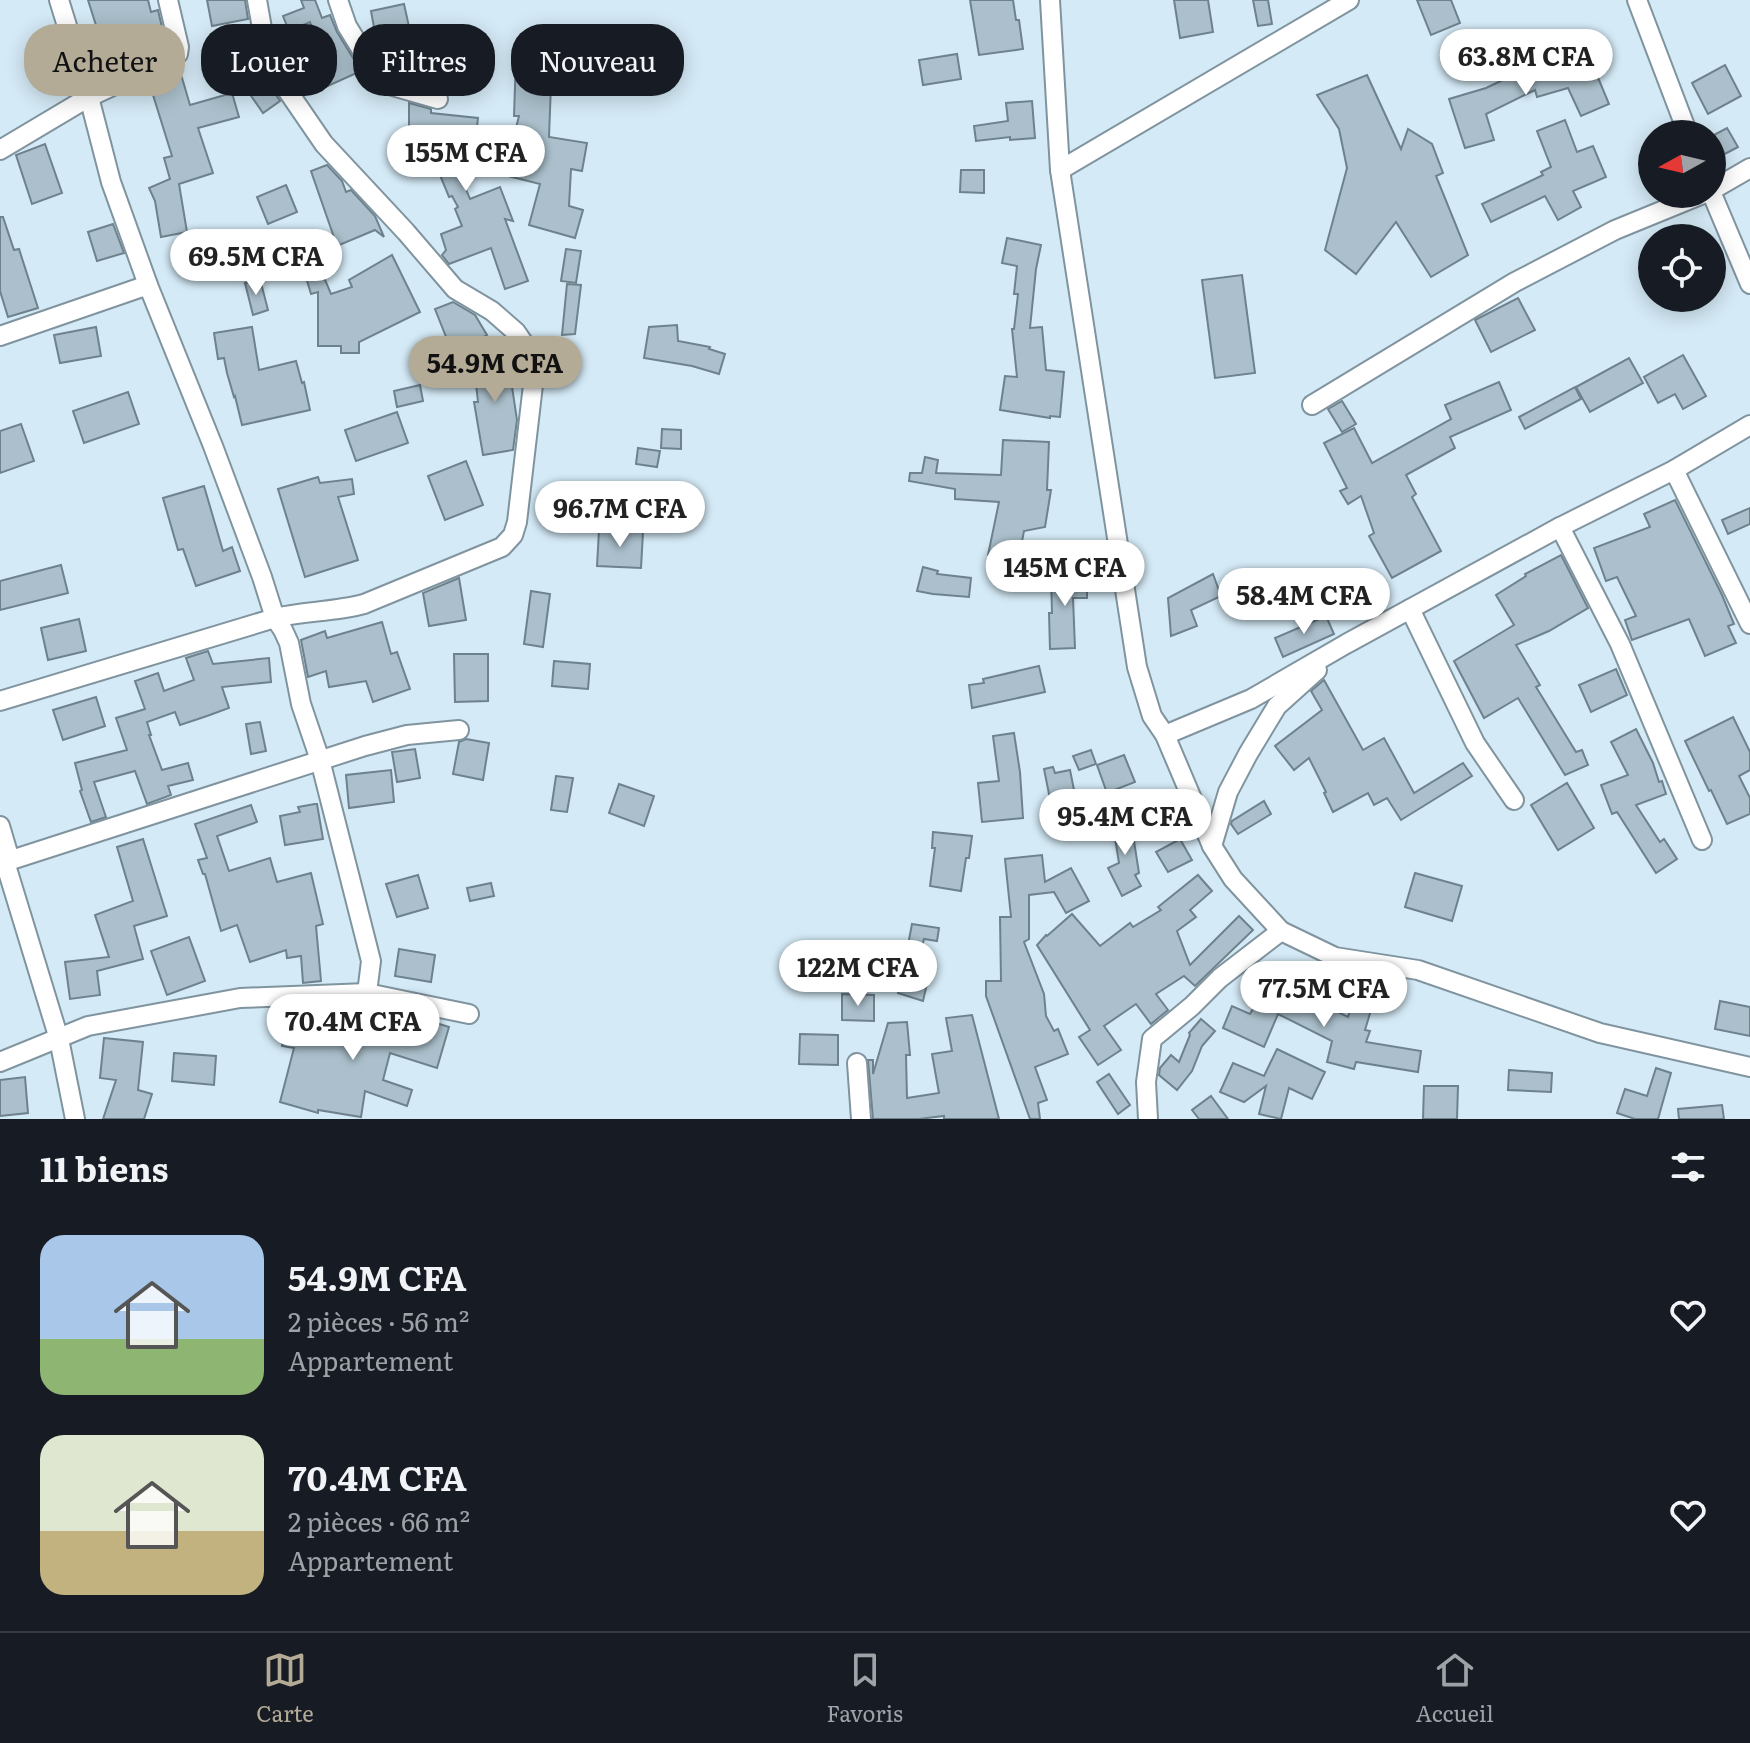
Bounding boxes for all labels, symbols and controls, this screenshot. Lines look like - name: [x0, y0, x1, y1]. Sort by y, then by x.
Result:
- chip: Acheter: [24, 24, 185, 96]
- chip: Louer: [201, 24, 337, 96]
- chip: Filtres: [353, 24, 495, 96]
- chip: Nouveau: [511, 24, 684, 96]
- pin: 63.8M CFA: [1434, 29, 1618, 97]
- text: 63.8M CFA: [1458, 35, 1594, 74]
- north arrow: [1638, 120, 1726, 208]
- map controls: [1638, 120, 1726, 312]
- pin: 155M CFA: [383, 125, 549, 193]
- text: 155M CFA: [405, 131, 527, 170]
- button: locate: [1638, 224, 1726, 312]
- pin: 69.5M CFA: [164, 229, 348, 297]
- text: 69.5M CFA: [188, 235, 324, 274]
- pin: 54.9M CFA: [403, 336, 587, 404]
- text: 54.9M CFA: [427, 342, 563, 381]
- pin: 96.7M CFA: [528, 481, 712, 549]
- text: 96.7M CFA: [553, 487, 687, 526]
- pin: 145M CFA: [982, 540, 1148, 608]
- text: 145M CFA: [1004, 546, 1126, 585]
- pin: 58.4M CFA: [1212, 568, 1396, 636]
- text: 58.4M CFA: [1236, 574, 1372, 613]
- pin: 95.4M CFA: [1033, 789, 1217, 857]
- text: 95.4M CFA: [1057, 795, 1193, 834]
- pin: 122M CFA: [775, 940, 941, 1008]
- text: 122M CFA: [797, 946, 919, 985]
- pin: 77.5M CFA: [1232, 961, 1416, 1029]
- text: 77.5M CFA: [1258, 967, 1390, 1006]
- pin: 70.4M CFA: [261, 994, 445, 1062]
- text: 70.4M CFA: [285, 1000, 421, 1039]
- text: 11 biens: [40, 1142, 169, 1192]
- icon: filters: [1666, 1145, 1710, 1189]
- text: 54.9M CFA: [288, 1251, 467, 1301]
- icon: home: [104, 1267, 200, 1363]
- icon: heart: [1666, 1293, 1710, 1337]
- text: 2 pièces · 56 m²: [288, 1301, 469, 1340]
- text: Appartement: [288, 1340, 453, 1379]
- text: 70.4M CFA: [288, 1451, 467, 1501]
- icon: home: [104, 1467, 200, 1563]
- icon: heart: [1666, 1493, 1710, 1537]
- text: 2 pièces · 66 m²: [288, 1501, 470, 1540]
- text: Appartement: [288, 1540, 453, 1579]
- tab: Carte: [256, 1648, 314, 1729]
- tab: Favoris: [826, 1648, 903, 1729]
- tab: Accueil: [1416, 1648, 1494, 1729]

